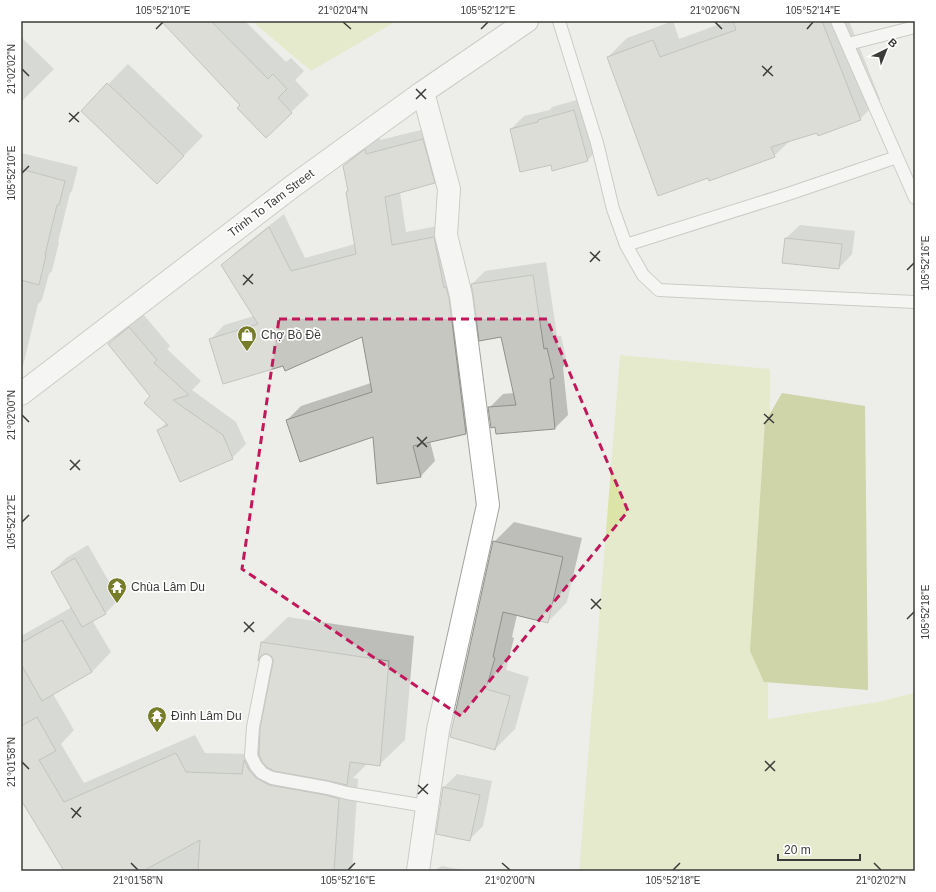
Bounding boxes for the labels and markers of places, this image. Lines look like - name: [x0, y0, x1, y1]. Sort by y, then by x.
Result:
- shop icon: Chợ Bồ Đề: [236, 324, 258, 352]
- place label: Chợ Bồ Đề: [261, 328, 321, 342]
- temple icon: Chùa Lâm Du: [106, 576, 128, 604]
- place label: Chùa Lâm Du: [131, 580, 205, 594]
- temple icon: Đình Lâm Du: [146, 705, 168, 733]
- place label: Đình Lâm Du: [171, 709, 242, 723]

